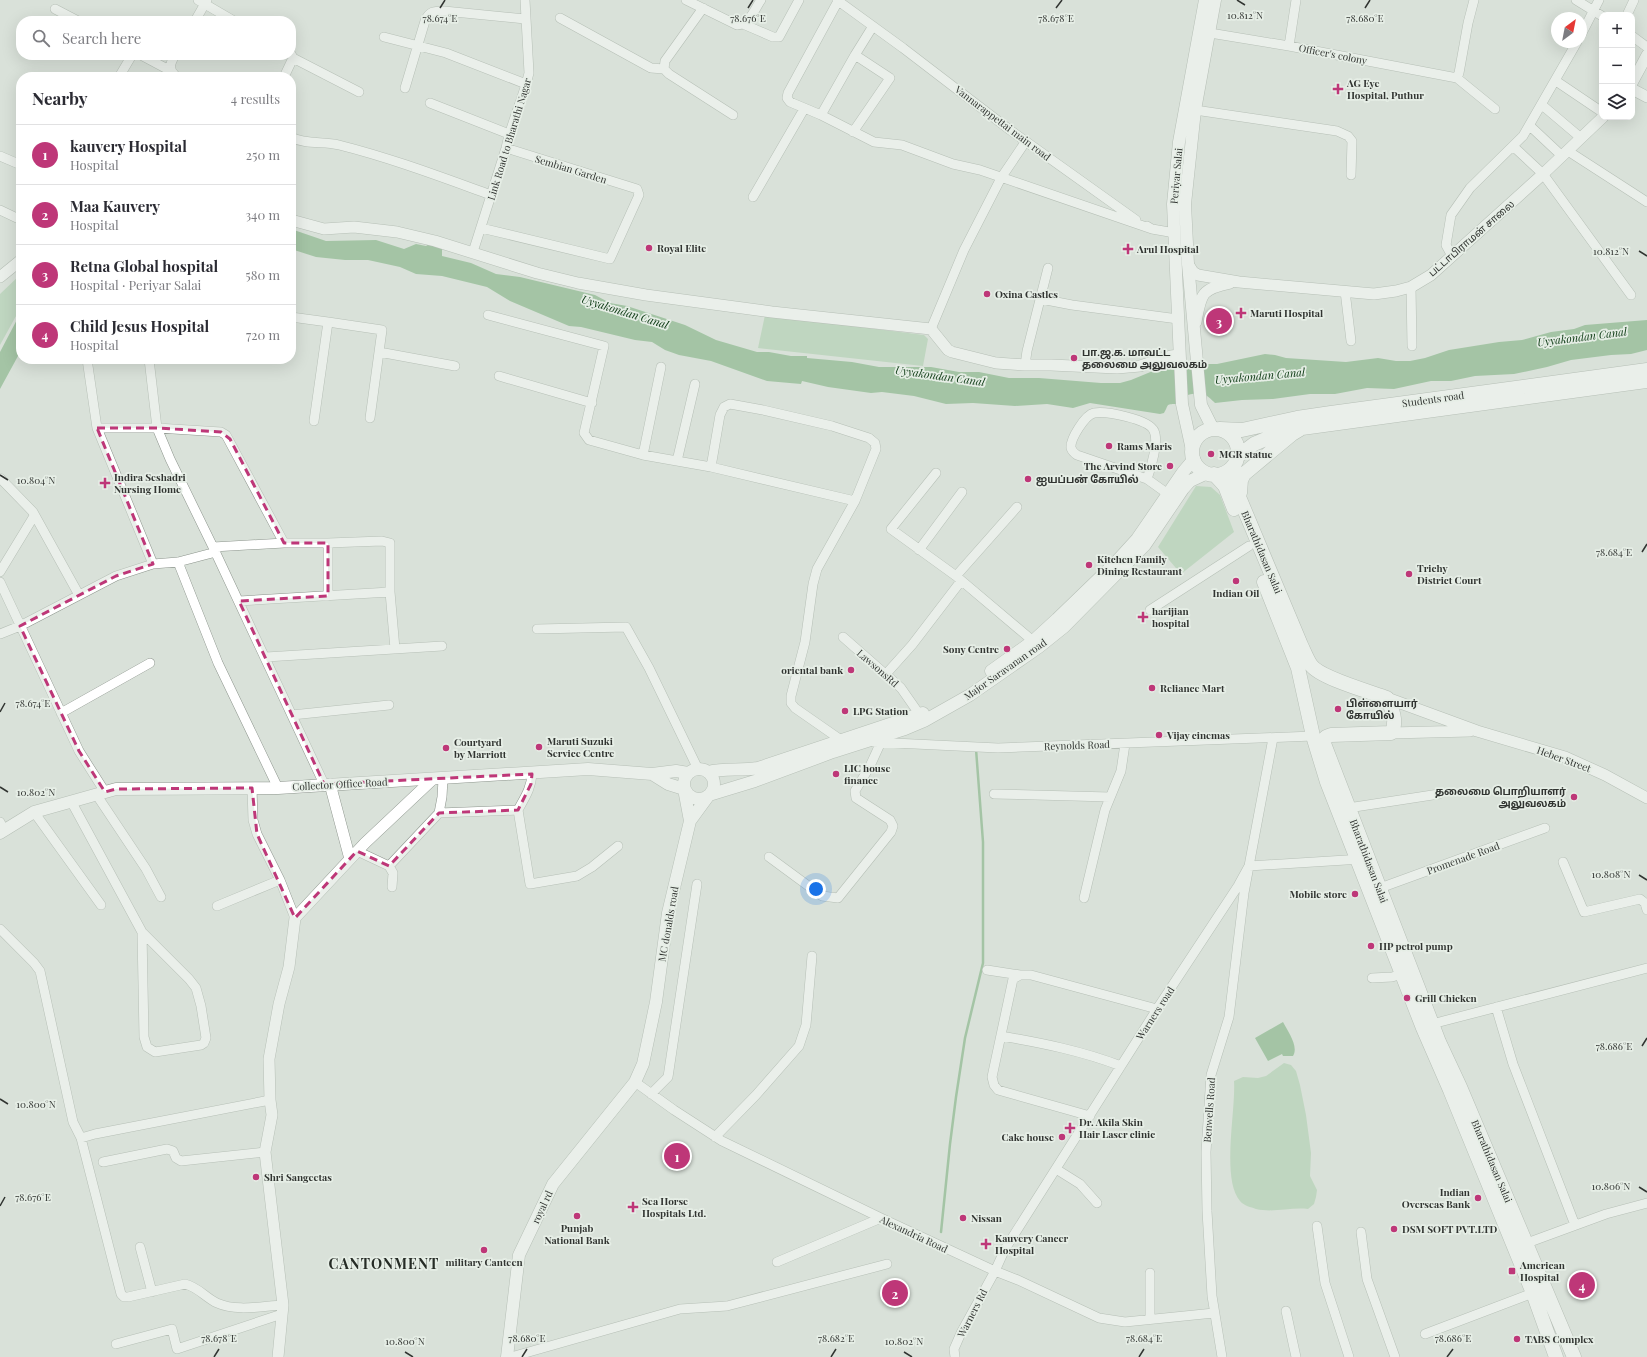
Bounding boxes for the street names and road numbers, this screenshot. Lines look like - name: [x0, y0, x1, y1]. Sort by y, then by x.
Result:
- street label: Officer's colony: [1298, 41, 1368, 67]
- street label: Link Road to Bharathi Nagar: [484, 76, 534, 202]
- street label: Vannarappettai main road: [951, 82, 1054, 164]
- street label: Periyar Salai: [1167, 147, 1185, 205]
- street label: Sembian Garden: [533, 151, 609, 187]
- street label: பட்டாபிராமன் சாலை: [1425, 197, 1517, 279]
- street label: Students road: [1401, 388, 1465, 410]
- street label: Bharathidasan Salai: [1238, 508, 1286, 596]
- street label: Major Saravanan road: [961, 635, 1049, 703]
- street label: LawsonsRd: [854, 646, 902, 690]
- street label: Reynolds Road: [1044, 737, 1110, 753]
- street label: Heber Street: [1535, 743, 1593, 775]
- street label: Collector Office Road: [292, 775, 388, 793]
- street label: Bharathidasan Salai: [1347, 817, 1391, 905]
- street label: Promenade Road: [1425, 838, 1502, 878]
- street label: MC donalds road: [654, 885, 682, 963]
- street label: Warners road: [1132, 983, 1178, 1043]
- street label: Benwells Road: [1200, 1077, 1218, 1143]
- street label: Bharathidasan Salai: [1468, 1117, 1516, 1205]
- street label: royal rd: [528, 1188, 556, 1226]
- street label: Alexandria Road: [877, 1212, 950, 1256]
- street label: Warners Rd: [953, 1286, 990, 1341]

